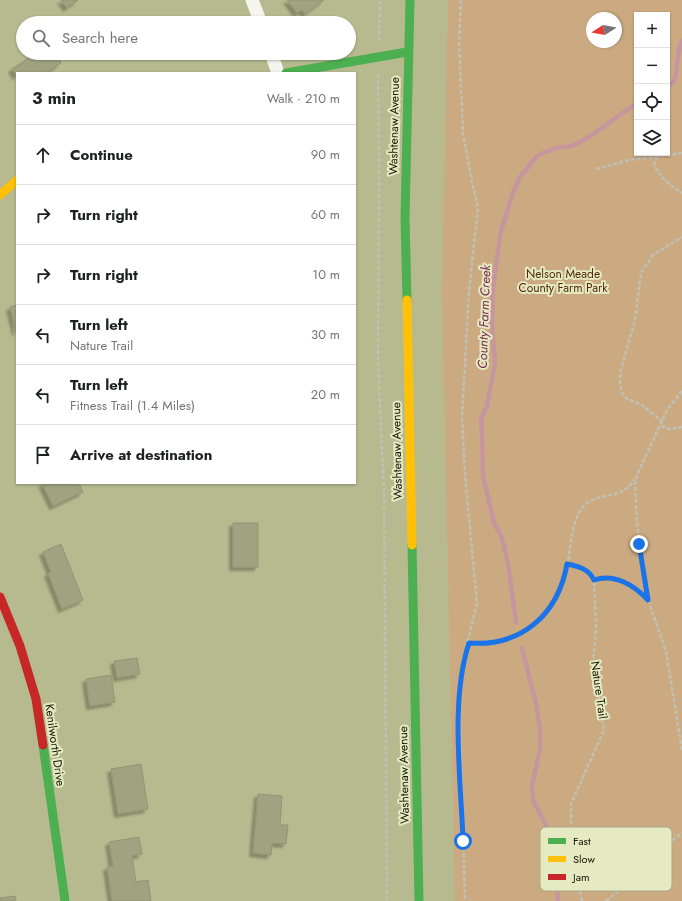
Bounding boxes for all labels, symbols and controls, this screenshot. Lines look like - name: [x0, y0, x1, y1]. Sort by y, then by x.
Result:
- north arrow: [586, 12, 622, 48]
- map controls: [634, 12, 670, 156]
- button: +: [634, 12, 670, 48]
- search box: [16, 16, 356, 60]
- icon: search: [30, 27, 52, 49]
- text: Search here: [62, 27, 138, 49]
- button: −: [634, 48, 670, 84]
- street label: Washtenaw Avenue: [384, 77, 404, 175]
- button: locate: [634, 84, 670, 120]
- text: 3 min: [32, 86, 76, 110]
- text: Walk · 210 m: [267, 89, 340, 108]
- button: layers: [634, 120, 670, 156]
- icon: ahead: [32, 144, 54, 166]
- text: Continue: [70, 144, 133, 166]
- text: 90 m: [311, 145, 340, 164]
- icon: right: [32, 204, 54, 226]
- text: Turn right: [70, 204, 138, 226]
- text: 60 m: [311, 205, 340, 224]
- icon: right: [32, 264, 54, 286]
- text: Turn right: [70, 264, 138, 286]
- water label: County Farm Creek: [473, 264, 495, 369]
- text: 10 m: [312, 265, 340, 284]
- park label: Nelson Meade County Farm Park: [518, 265, 608, 297]
- text: Turn left: [70, 314, 128, 336]
- icon: left: [32, 324, 54, 346]
- text: 30 m: [311, 325, 340, 344]
- text: Nature Trail: [70, 336, 133, 355]
- text: Turn left: [70, 374, 128, 396]
- icon: left: [32, 384, 54, 406]
- text: 20 m: [311, 385, 340, 404]
- text: Fitness Trail (1.4 Miles): [70, 396, 195, 415]
- street label: Washtenaw Avenue: [387, 402, 407, 500]
- icon: arrive: [32, 444, 54, 466]
- text: Arrive at destination: [70, 444, 212, 466]
- route end: [630, 535, 648, 553]
- street label: Nature Trail: [586, 660, 612, 720]
- street label: Kenilworth Drive: [40, 703, 70, 787]
- street label: Washtenaw Avenue: [394, 726, 414, 824]
- legend: [540, 827, 672, 891]
- route start: [454, 832, 472, 850]
- text: Fast: [573, 833, 591, 849]
- text: Slow: [573, 851, 595, 867]
- text: Jam: [571, 869, 590, 885]

